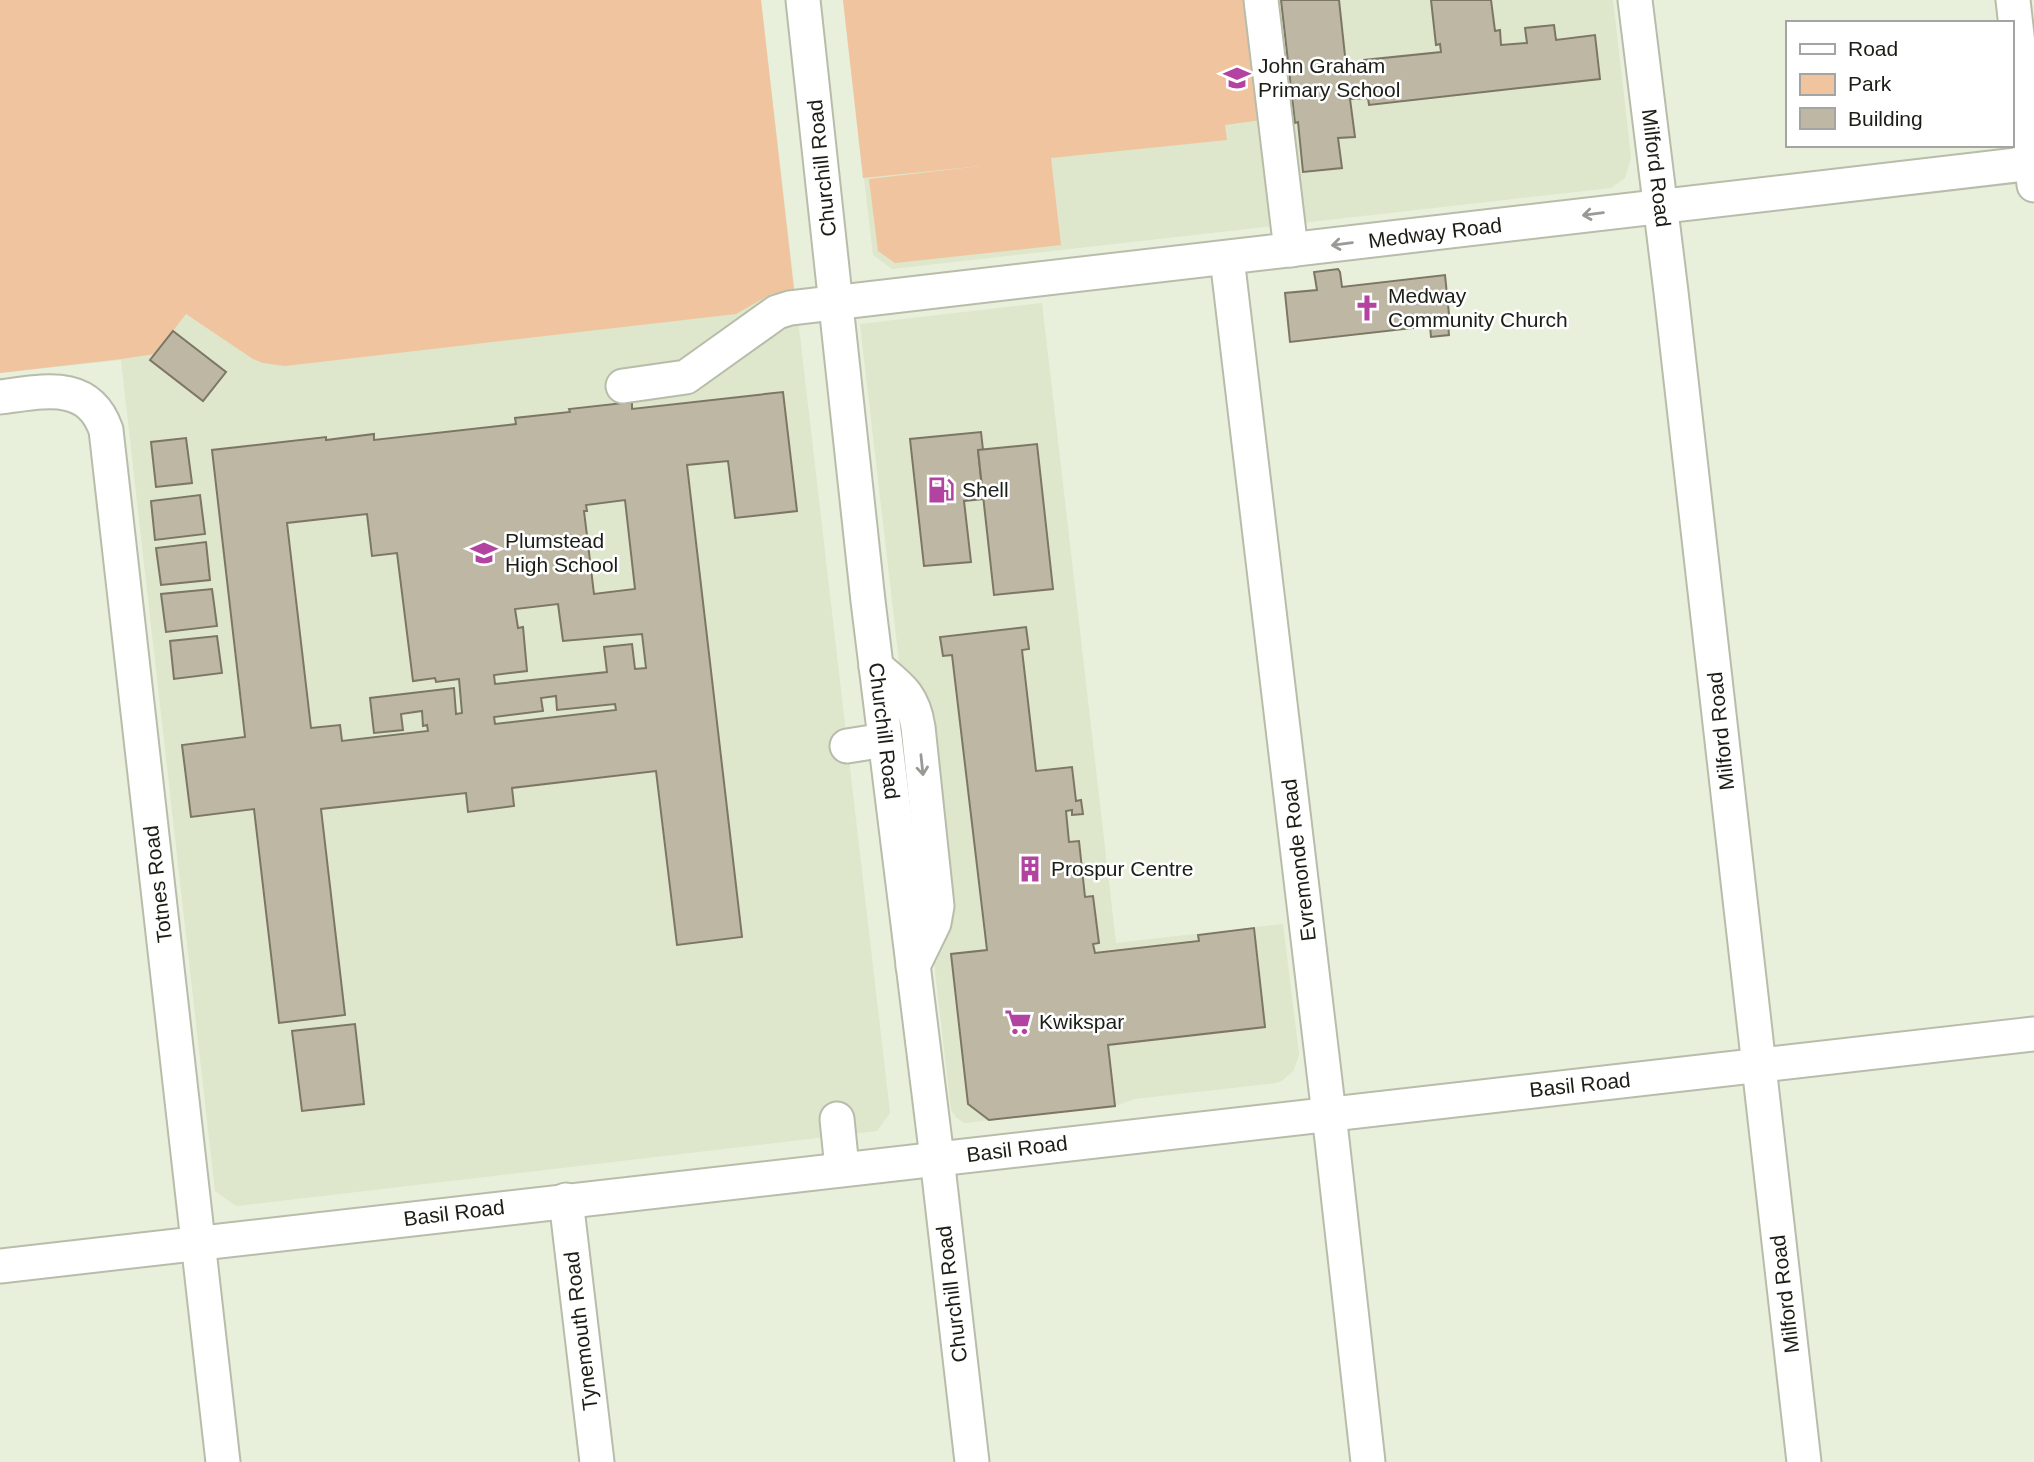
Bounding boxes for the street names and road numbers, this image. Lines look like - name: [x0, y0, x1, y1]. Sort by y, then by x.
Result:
- street label: Churchill Road: [803, 98, 840, 238]
- street label: Milford Road: [1638, 107, 1675, 228]
- street label: Medway Road: [1367, 213, 1503, 252]
- street label: Churchill Road: [865, 661, 904, 801]
- street label: Milford Road: [1703, 671, 1738, 791]
- street label: Evremonde Road: [1277, 778, 1320, 943]
- street label: Totnes Road: [139, 824, 176, 944]
- street label: Basil Road: [1528, 1068, 1632, 1101]
- street label: Basil Road: [965, 1131, 1069, 1166]
- street label: Basil Road: [402, 1195, 506, 1230]
- street label: Churchill Road: [932, 1224, 971, 1364]
- street label: Milford Road: [1766, 1234, 1803, 1355]
- street label: Tynemouth Road: [559, 1250, 602, 1412]

